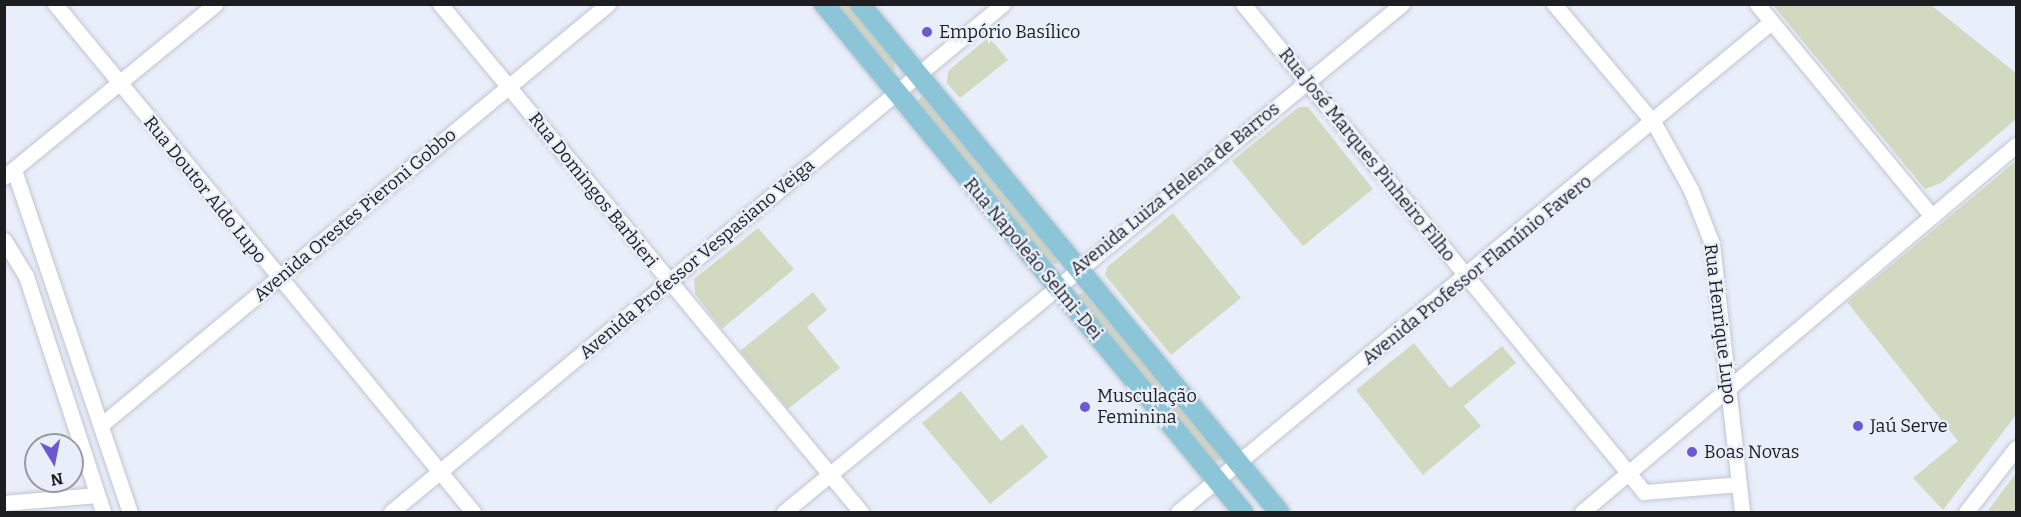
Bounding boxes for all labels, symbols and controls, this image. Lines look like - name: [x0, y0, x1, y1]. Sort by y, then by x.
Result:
- place label: Empório Basílico: [939, 21, 1080, 43]
- marker: Empório Basílico: [920, 25, 934, 39]
- street label: Rua José Marques Pinheiro Filho: [1274, 44, 1460, 266]
- street label: Avenida Luiza Helena de Barros: [1066, 98, 1284, 280]
- street label: Rua Domingos Barbieri: [524, 108, 662, 272]
- street label: Rua Doutor Aldo Lupo: [139, 112, 271, 268]
- street label: Avenida Orestes Pieroni Gobbo: [249, 124, 461, 306]
- street label: Avenida Professor Vespasiano Veiga: [575, 154, 819, 364]
- street label: Avenida Professor Flamínio Favero: [1358, 171, 1596, 369]
- street label: Rua Napoleão Selmi-Dei: [959, 174, 1107, 344]
- street label: Rua Henrique Lupo: [1699, 243, 1741, 405]
- place label: Musculação Feminina: [1097, 386, 1197, 428]
- marker: Musculação Feminina: [1078, 400, 1092, 414]
- place label: Jaú Serve: [1870, 415, 1948, 437]
- marker: Jaú Serve: [1851, 419, 1865, 433]
- north arrow: [24, 433, 84, 493]
- place label: Boas Novas: [1704, 441, 1799, 463]
- marker: Boas Novas: [1685, 445, 1699, 459]
- text: N: [49, 469, 65, 490]

